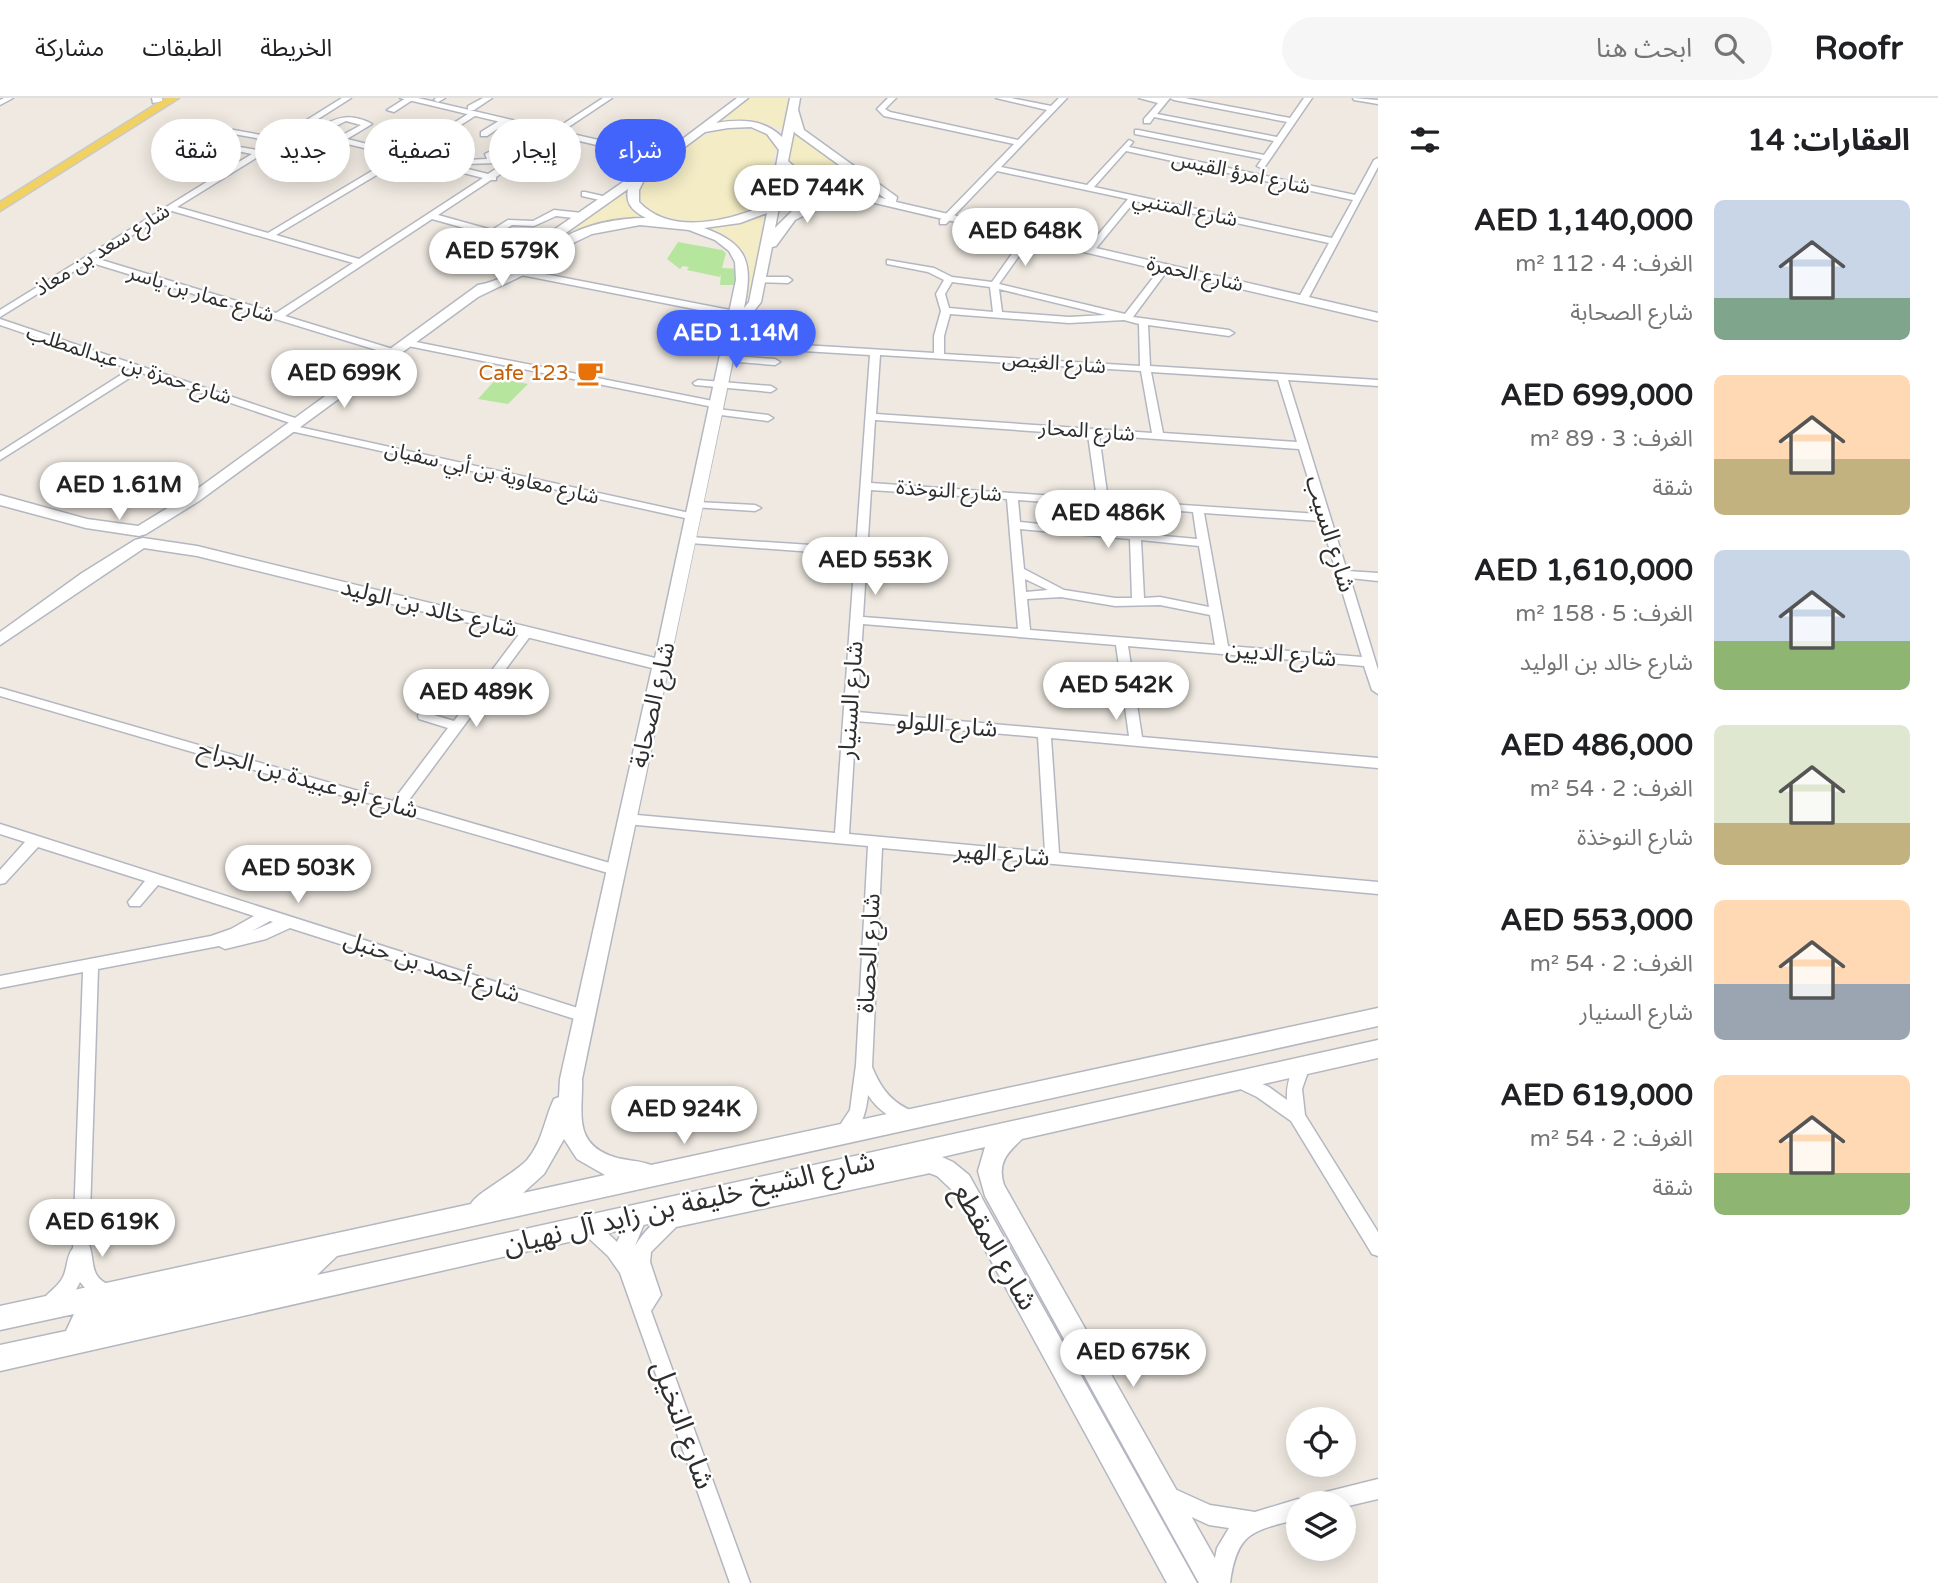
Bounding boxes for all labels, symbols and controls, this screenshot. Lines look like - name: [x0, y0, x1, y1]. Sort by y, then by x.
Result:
- search box: [1282, 17, 1772, 80]
- icon: search: [1710, 29, 1748, 67]
- text: Roofr: [1814, 29, 1903, 68]
- text: ابحث هنا: [1596, 33, 1692, 64]
- text: مشاركة: [35, 34, 104, 63]
- text: الطبقات: [142, 34, 222, 63]
- text: الخريطة: [260, 34, 332, 63]
- chip: شقة: [151, 119, 241, 182]
- chip: جديد: [255, 119, 350, 182]
- chip: تصفية: [364, 119, 475, 182]
- chip: إيجار: [489, 119, 581, 182]
- chip: شراء: [595, 119, 686, 182]
- icon: filters: [1406, 121, 1444, 159]
- text: العقارات: 14: [1747, 122, 1910, 159]
- street label: شارع امرؤ القيس: [1169, 146, 1313, 202]
- pin: AED 744K: [735, 166, 879, 225]
- text: AED 744K: [750, 174, 864, 202]
- street label: شارع المتنبي: [1130, 186, 1240, 235]
- street label: شارع سعد بن معاذ: [30, 198, 175, 303]
- text: AED 1,140,000: [1474, 202, 1693, 239]
- pin: AED 648K: [953, 208, 1097, 268]
- text: AED 648K: [968, 217, 1082, 245]
- pin: AED 579K: [430, 228, 574, 288]
- icon: home: [1770, 228, 1854, 312]
- text: AED 579K: [445, 237, 559, 265]
- text: الغرف: 4 · 112 m²: [1515, 250, 1693, 278]
- street label: شارع الحمرة: [1144, 251, 1246, 299]
- street label: شارع عمار بن ياسر: [123, 260, 277, 330]
- text: شارع الصحابة: [1570, 299, 1693, 327]
- pin: AED 1.14M: [656, 310, 816, 370]
- text: AED 1.14M: [673, 319, 799, 347]
- street label: شارع حمزة بن عبدالمطلب: [23, 320, 235, 412]
- street label: شارع الغيص: [1001, 347, 1107, 381]
- pin: AED 699K: [272, 350, 416, 410]
- cafe icon: Cafe 123: [575, 358, 605, 388]
- text: AED 699K: [287, 359, 401, 387]
- place label: Cafe 123: [479, 361, 569, 386]
- text: AED 699,000: [1500, 377, 1693, 414]
- icon: home: [1770, 403, 1854, 487]
- street label: شارع المحار: [1037, 415, 1136, 449]
- text: الغرف: 3 · 89 m²: [1530, 425, 1693, 453]
- street label: شارع معاوية بن أبي سفيان: [382, 436, 602, 513]
- pin: AED 1.61M: [39, 462, 199, 522]
- text: AED 1.61M: [56, 471, 182, 499]
- street label: شارع السيب: [1297, 472, 1361, 596]
- text: شقة: [1652, 474, 1693, 502]
- street label: شارع النوخذة: [895, 475, 1003, 509]
- pin: AED 486K: [1036, 490, 1180, 550]
- text: AED 486K: [1051, 499, 1165, 527]
- pin: AED 553K: [803, 538, 947, 597]
- text: AED 553K: [818, 546, 932, 574]
- text: AED 1,610,000: [1474, 552, 1693, 589]
- street label: شارع خالد بن الوليد: [337, 572, 520, 646]
- icon: home: [1770, 578, 1854, 662]
- text: الغرف: 5 · 158 m²: [1515, 600, 1693, 628]
- street label: شارع الديين: [1224, 635, 1338, 675]
- street label: شارع الصحابة: [624, 639, 683, 771]
- street label: شارع السنيار: [832, 640, 872, 761]
- text: شارع خالد بن الوليد: [1520, 649, 1693, 677]
- pin: AED 542K: [1044, 662, 1188, 722]
- pin: AED 489K: [404, 670, 548, 729]
- text: AED 542K: [1059, 671, 1173, 699]
- text: AED 489K: [419, 678, 533, 706]
- street label: شارع اللولو: [895, 706, 999, 746]
- text: AED 486,000: [1500, 727, 1693, 764]
- street label: شارع أبو عبيدة بن الجراح: [194, 733, 422, 827]
- icon: home: [1770, 753, 1854, 837]
- text: الغرف: 2 · 54 m²: [1530, 775, 1693, 803]
- text: شارع النوخذة: [1577, 824, 1693, 852]
- street label: شارع الهير: [952, 835, 1051, 875]
- pin: AED 503K: [226, 846, 370, 905]
- text: AED 503K: [241, 854, 355, 882]
- street label: شارع الحصاة: [851, 892, 889, 1014]
- text: AED 553,000: [1500, 902, 1693, 939]
- street label: شارع أحمد بن حنبل: [339, 923, 525, 1011]
- icon: home: [1770, 928, 1854, 1012]
- text: الغرف: 2 · 54 m²: [1530, 950, 1693, 978]
- text: شارع السنيار: [1580, 999, 1693, 1027]
- text: AED 619,000: [1500, 1077, 1693, 1114]
- pin: AED 924K: [612, 1086, 756, 1146]
- text: AED 924K: [627, 1095, 741, 1123]
- icon: home: [1770, 1103, 1854, 1187]
- text: الغرف: 2 · 54 m²: [1530, 1125, 1693, 1153]
- street label: شارع الشيخ خليفة بن زايد آل نهيان: [500, 1144, 879, 1265]
- text: شقة: [1652, 1174, 1693, 1202]
- street label: شارع المقطع: [943, 1178, 1045, 1318]
- pin: AED 619K: [30, 1200, 174, 1259]
- text: AED 619K: [45, 1208, 159, 1236]
- pin: AED 675K: [1061, 1330, 1205, 1389]
- text: AED 675K: [1076, 1338, 1190, 1366]
- street label: شارع النخيل: [641, 1356, 722, 1495]
- map controls: [1286, 1407, 1356, 1561]
- button: locate: [1286, 1407, 1356, 1477]
- button: layers: [1286, 1491, 1356, 1561]

